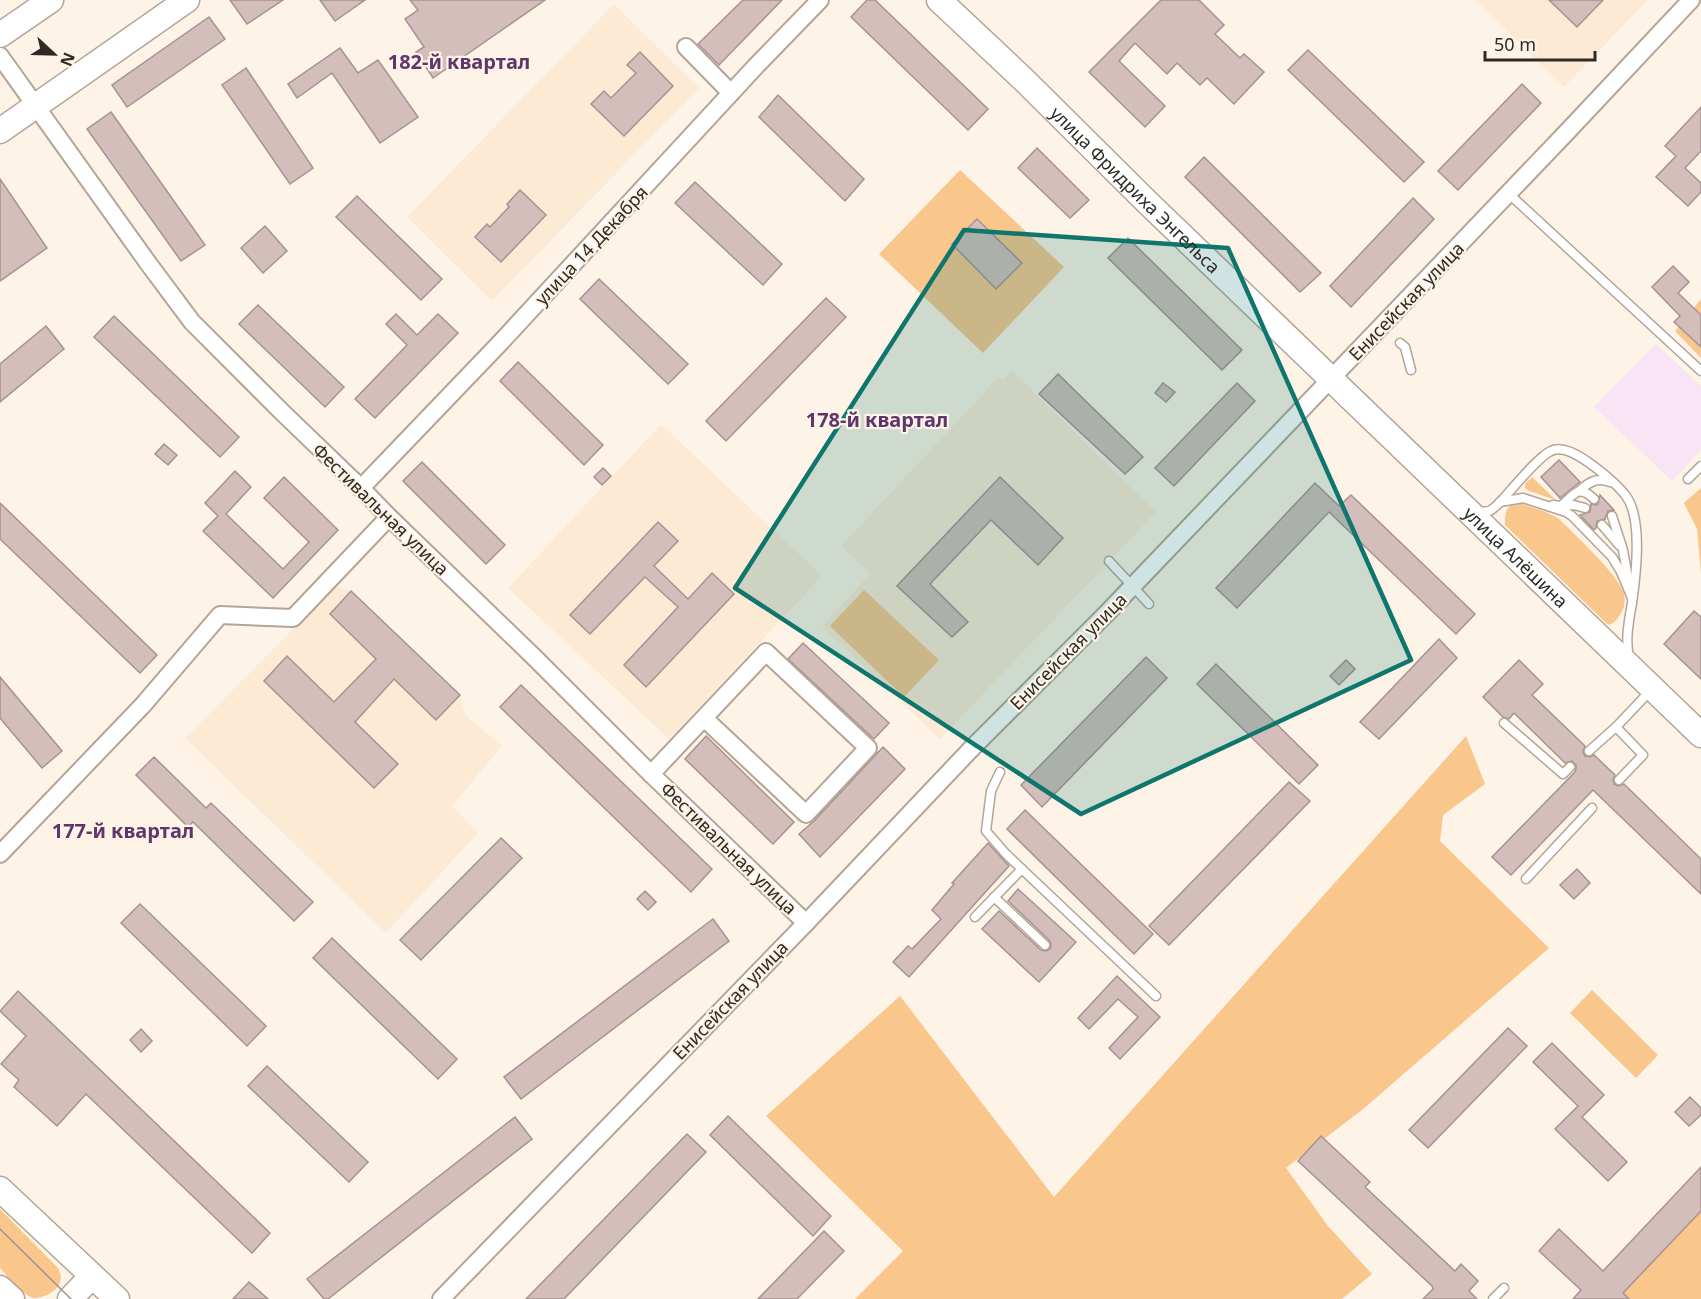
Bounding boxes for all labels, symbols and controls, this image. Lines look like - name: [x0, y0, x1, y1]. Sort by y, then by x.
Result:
- north arrow: [24, 24, 84, 84]
- scale bar: [1485, 24, 1594, 62]
- text: 50 m: [1494, 32, 1536, 56]
- district label: 182-й квартал: [388, 48, 530, 75]
- text: N: [55, 49, 81, 70]
- street label: улица Фридриха Энгельса: [1045, 101, 1226, 278]
- street label: улица 14 Декабря: [529, 180, 653, 310]
- street label: Енисейская улица: [1343, 236, 1469, 366]
- district label: 178-й квартал: [806, 406, 948, 433]
- street label: Фестивальная улица: [308, 438, 454, 580]
- street label: улица Алёшина: [1459, 501, 1573, 613]
- street label: Енисейская улица: [1004, 587, 1132, 715]
- street label: Фестивальная улица: [656, 777, 802, 919]
- district label: 177-й квартал: [52, 817, 194, 844]
- street label: Енисейская улица: [667, 935, 793, 1065]

